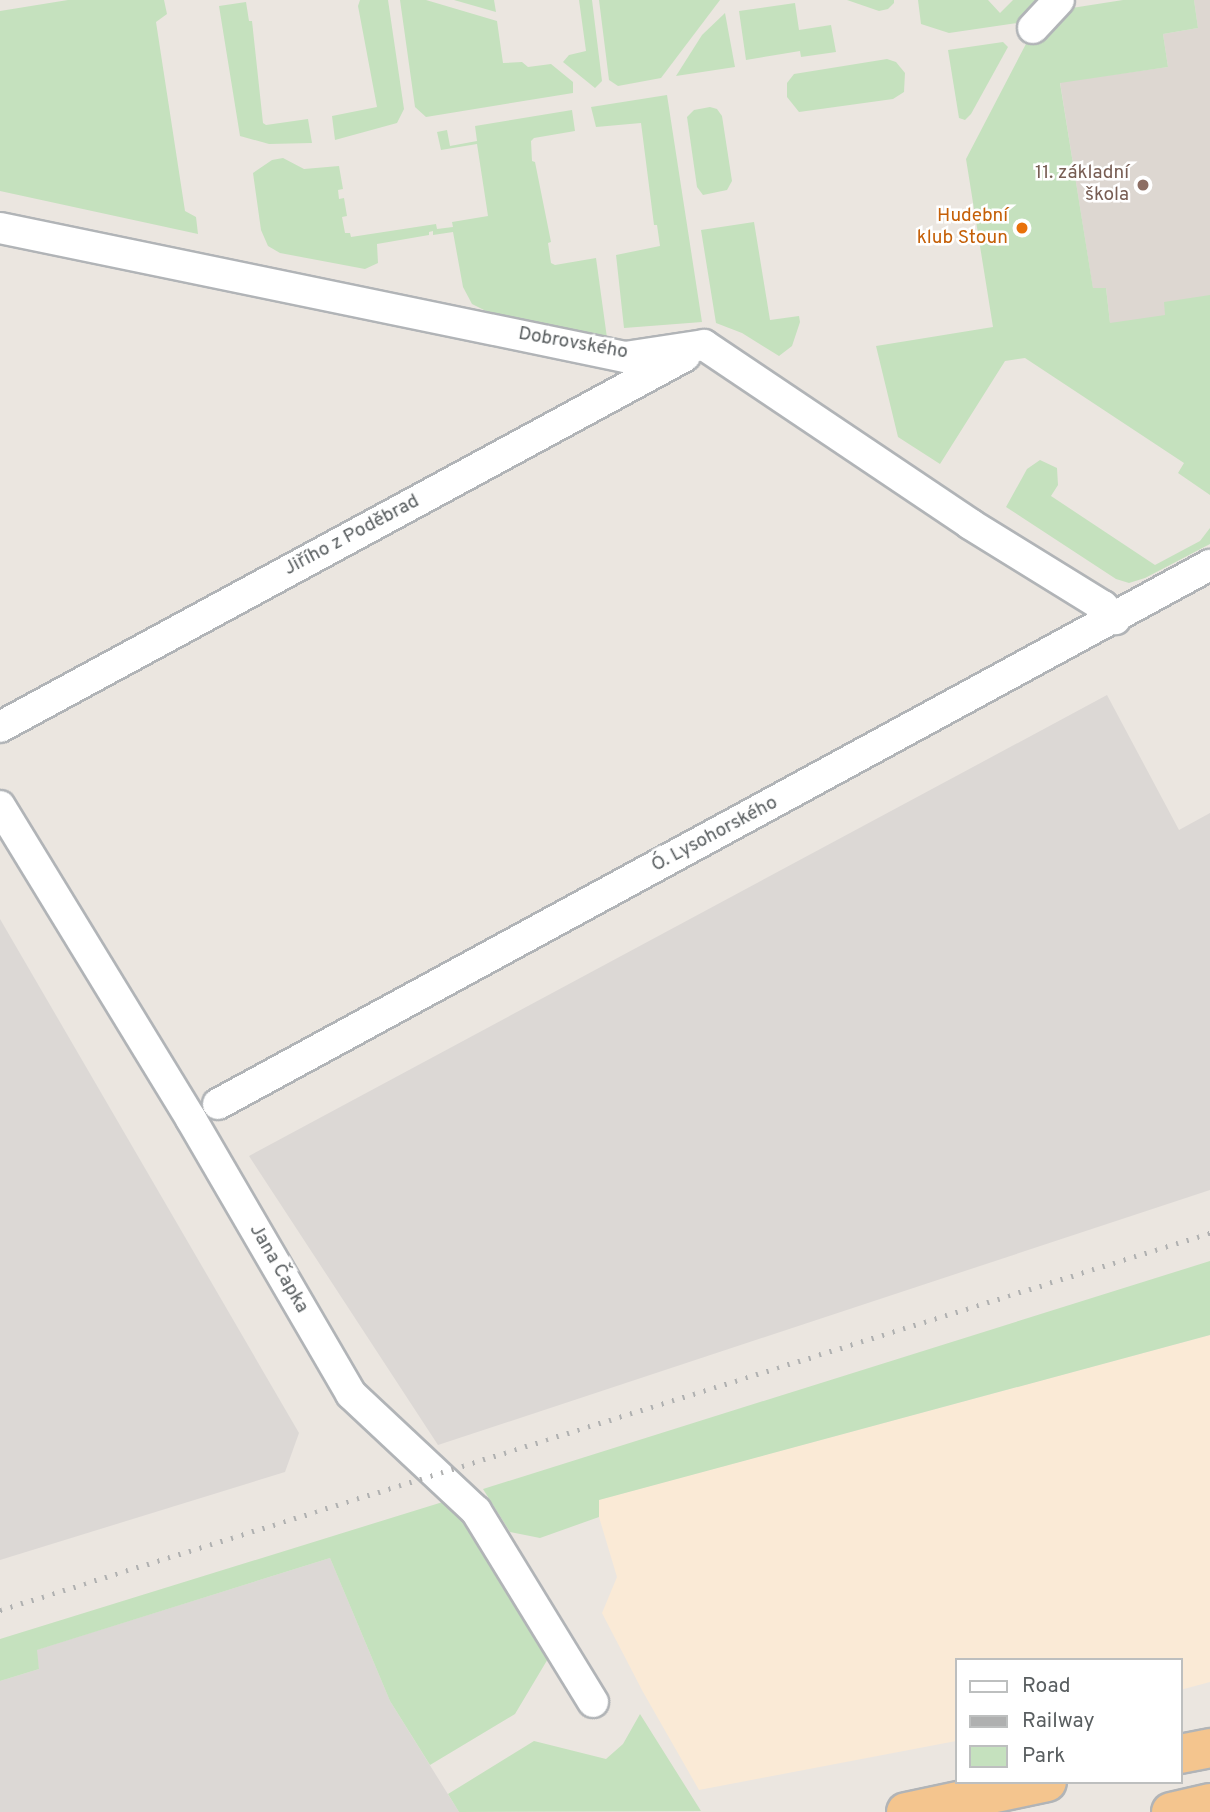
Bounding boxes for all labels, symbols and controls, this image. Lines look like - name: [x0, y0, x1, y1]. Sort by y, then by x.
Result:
- place label: 11. základní škola: [1035, 163, 1129, 207]
- marker: 11. základní škola: [1135, 177, 1151, 193]
- place label: Hudební klub Stoun: [917, 206, 1008, 250]
- marker: Hudební klub Stoun: [1014, 220, 1030, 236]
- street label: Dobrovského: [516, 323, 630, 365]
- street label: Jiřího z Poděbrad: [280, 491, 424, 581]
- street label: Ó. Lysohorského: [648, 792, 782, 878]
- street label: Jana Čapka: [243, 1221, 313, 1317]
- legend: [954, 1658, 1182, 1784]
- text: Road: [1022, 1673, 1071, 1700]
- text: Railway: [1022, 1708, 1095, 1735]
- text: Park: [1022, 1743, 1065, 1770]

